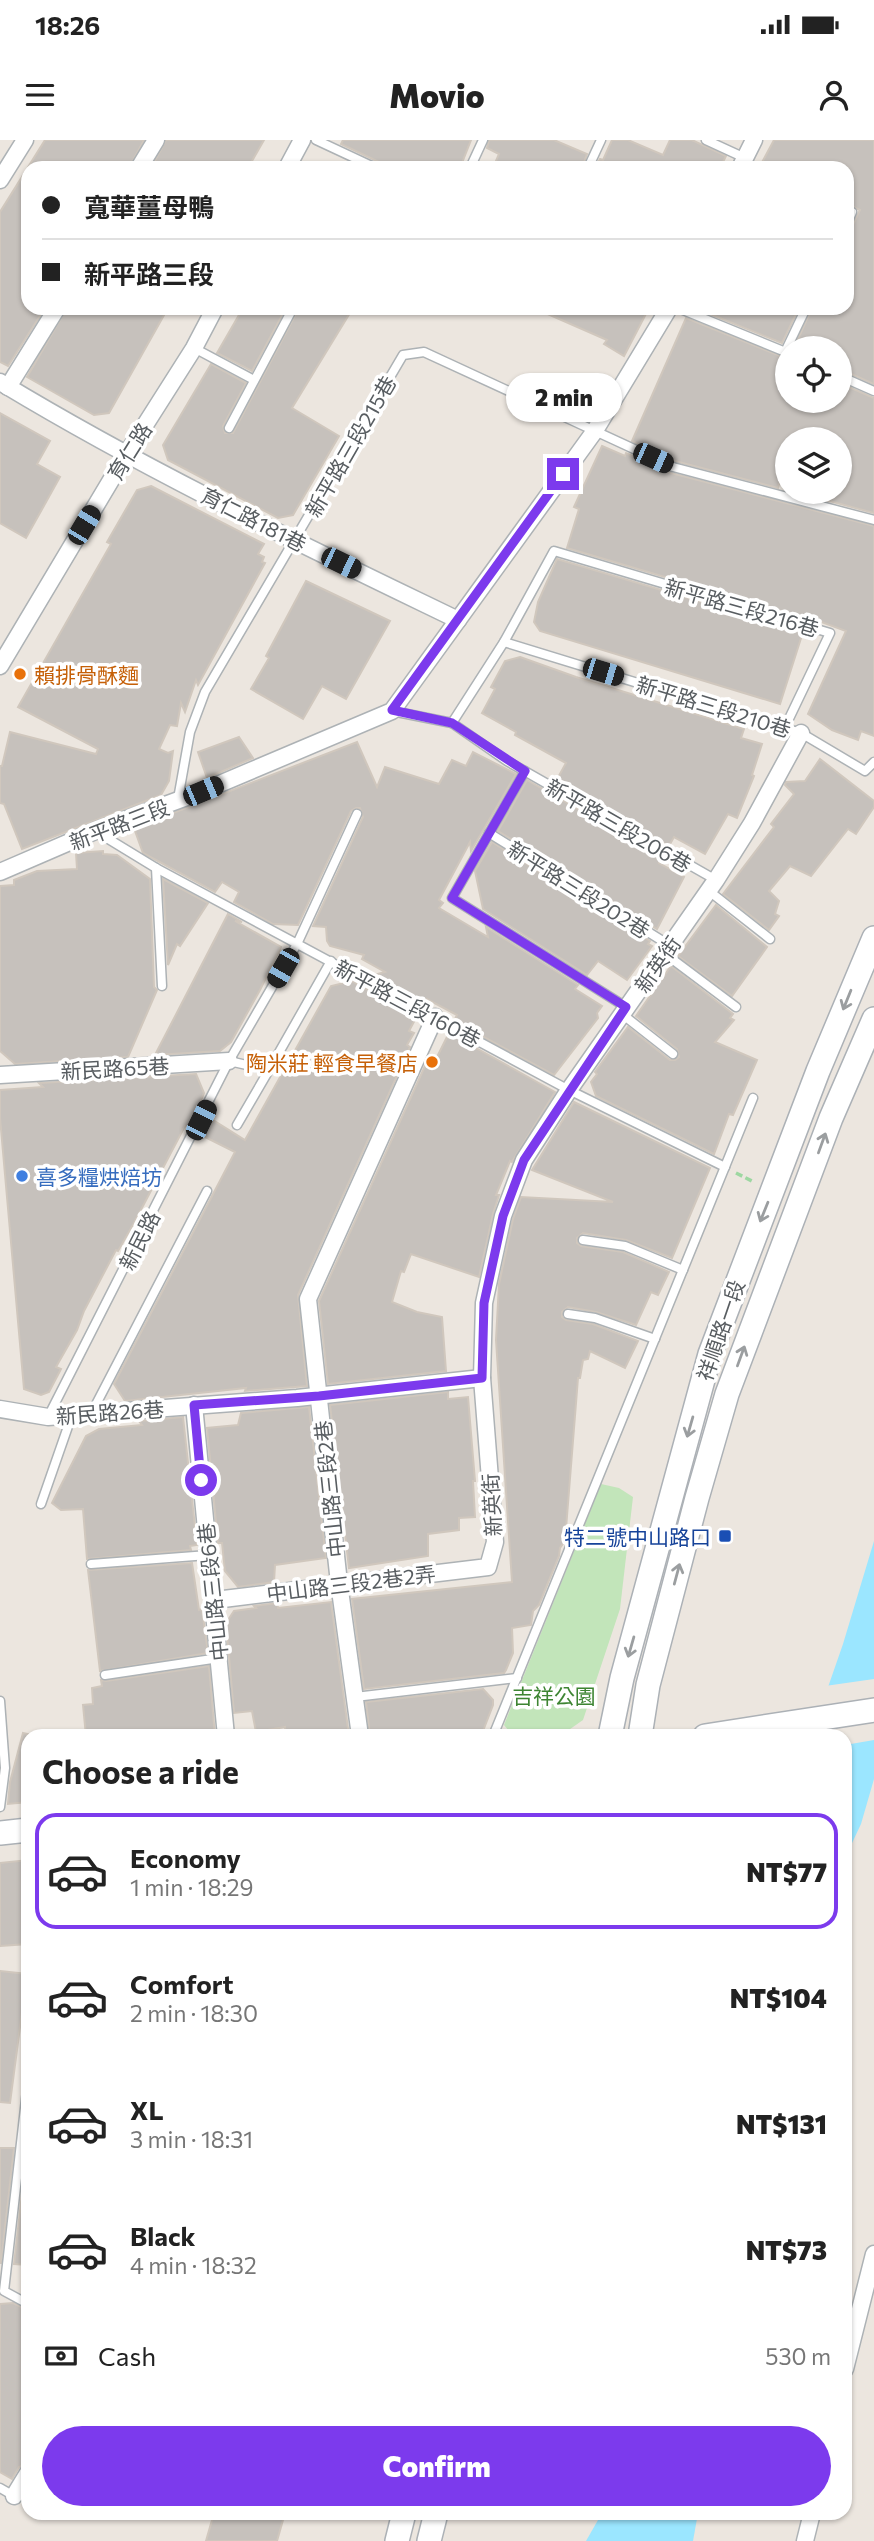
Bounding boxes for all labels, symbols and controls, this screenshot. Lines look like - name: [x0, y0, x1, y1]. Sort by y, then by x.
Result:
- text: 18:26: [35, 9, 100, 40]
- text: Movio: [389, 75, 485, 115]
- icon: menu: [21, 76, 59, 114]
- icon: person: [815, 76, 853, 114]
- text: 寬華薑母鴨: [84, 191, 214, 222]
- text: 新平路三段: [84, 258, 214, 289]
- map controls: [775, 336, 852, 504]
- button: locate: [775, 336, 852, 413]
- street label: 新平路三段215巷: [300, 371, 400, 521]
- callout: 2 min: [505, 372, 621, 422]
- text: 2 min: [535, 383, 593, 411]
- street label: 育仁路: [102, 418, 156, 484]
- button: layers: [775, 427, 852, 504]
- car: [630, 440, 677, 476]
- route end: [547, 458, 579, 490]
- street label: 育仁路181巷: [197, 482, 311, 556]
- car: [65, 502, 104, 548]
- car: [318, 544, 365, 582]
- street label: 新平路三段216巷: [662, 573, 822, 641]
- car: [580, 656, 627, 688]
- place label: 賴排骨酥麵: [34, 662, 139, 687]
- marker: 賴排骨酥麵: [12, 666, 28, 682]
- street label: 新平路三段210巷: [634, 671, 794, 741]
- car: [180, 773, 227, 809]
- street label: 新平路三段206巷: [542, 773, 696, 877]
- street label: 新平路三段: [66, 794, 172, 854]
- street label: 新平路三段202巷: [503, 835, 655, 943]
- street label: 新英街: [629, 931, 685, 997]
- car: [264, 945, 303, 991]
- street label: 新平路三段160巷: [331, 954, 485, 1052]
- one-way arrow: [840, 989, 853, 1011]
- place label: 陶米莊 輕食早餐店: [246, 1050, 418, 1075]
- street label: 新民路65巷: [60, 1053, 170, 1083]
- marker: 陶米莊 輕食早餐店: [424, 1054, 440, 1070]
- car: [183, 1097, 220, 1143]
- one-way arrow: [816, 1133, 829, 1155]
- place label: 喜多糧烘焙坊: [36, 1164, 162, 1189]
- marker: 喜多糧烘焙坊: [14, 1168, 30, 1184]
- one-way arrow: [756, 1201, 769, 1222]
- street label: 新民路: [114, 1206, 164, 1274]
- street label: 祥順路一段: [691, 1276, 749, 1384]
- one-way arrow: [736, 1345, 748, 1367]
- street label: 新民路26巷: [55, 1396, 165, 1428]
- one-way arrow: [682, 1416, 695, 1438]
- street label: 中山路三段2巷: [309, 1419, 349, 1559]
- route start: [185, 1464, 217, 1496]
- street label: 新英街: [477, 1473, 505, 1537]
- street label: 中山路三段6巷: [192, 1522, 232, 1662]
- place label: 特二號中山路口: [564, 1524, 711, 1549]
- marker: 特二號中山路口: [717, 1528, 733, 1544]
- street label: 中山路三段2巷2弄: [265, 1560, 437, 1606]
- one-way arrow: [671, 1563, 684, 1586]
- one-way arrow: [624, 1636, 637, 1658]
- park label: 吉祥公園: [512, 1683, 596, 1708]
- text: Choose a ride: [42, 1751, 239, 1791]
- icon: car: [46, 1840, 109, 1903]
- text: Economy: [130, 1842, 241, 1873]
- text: NT$77: [746, 1856, 827, 1887]
- text: 1 min · 18:29: [130, 1873, 254, 1901]
- icon: car: [46, 1966, 109, 2029]
- text: Comfort: [130, 1968, 233, 1999]
- text: NT$104: [730, 1982, 827, 2013]
- text: 2 min · 18:30: [130, 1999, 258, 2027]
- icon: car: [46, 2092, 109, 2155]
- text: XL: [130, 2094, 164, 2125]
- text: NT$131: [736, 2108, 827, 2139]
- text: 3 min · 18:31: [130, 2125, 253, 2153]
- icon: car: [46, 2218, 109, 2281]
- text: Black: [130, 2220, 196, 2251]
- text: NT$73: [746, 2234, 827, 2265]
- text: 4 min · 18:32: [130, 2251, 257, 2279]
- icon: cash: [42, 2337, 80, 2375]
- text: Cash: [98, 2340, 156, 2371]
- text: 530 m: [765, 2342, 831, 2370]
- button: Confirm: [42, 2426, 831, 2506]

